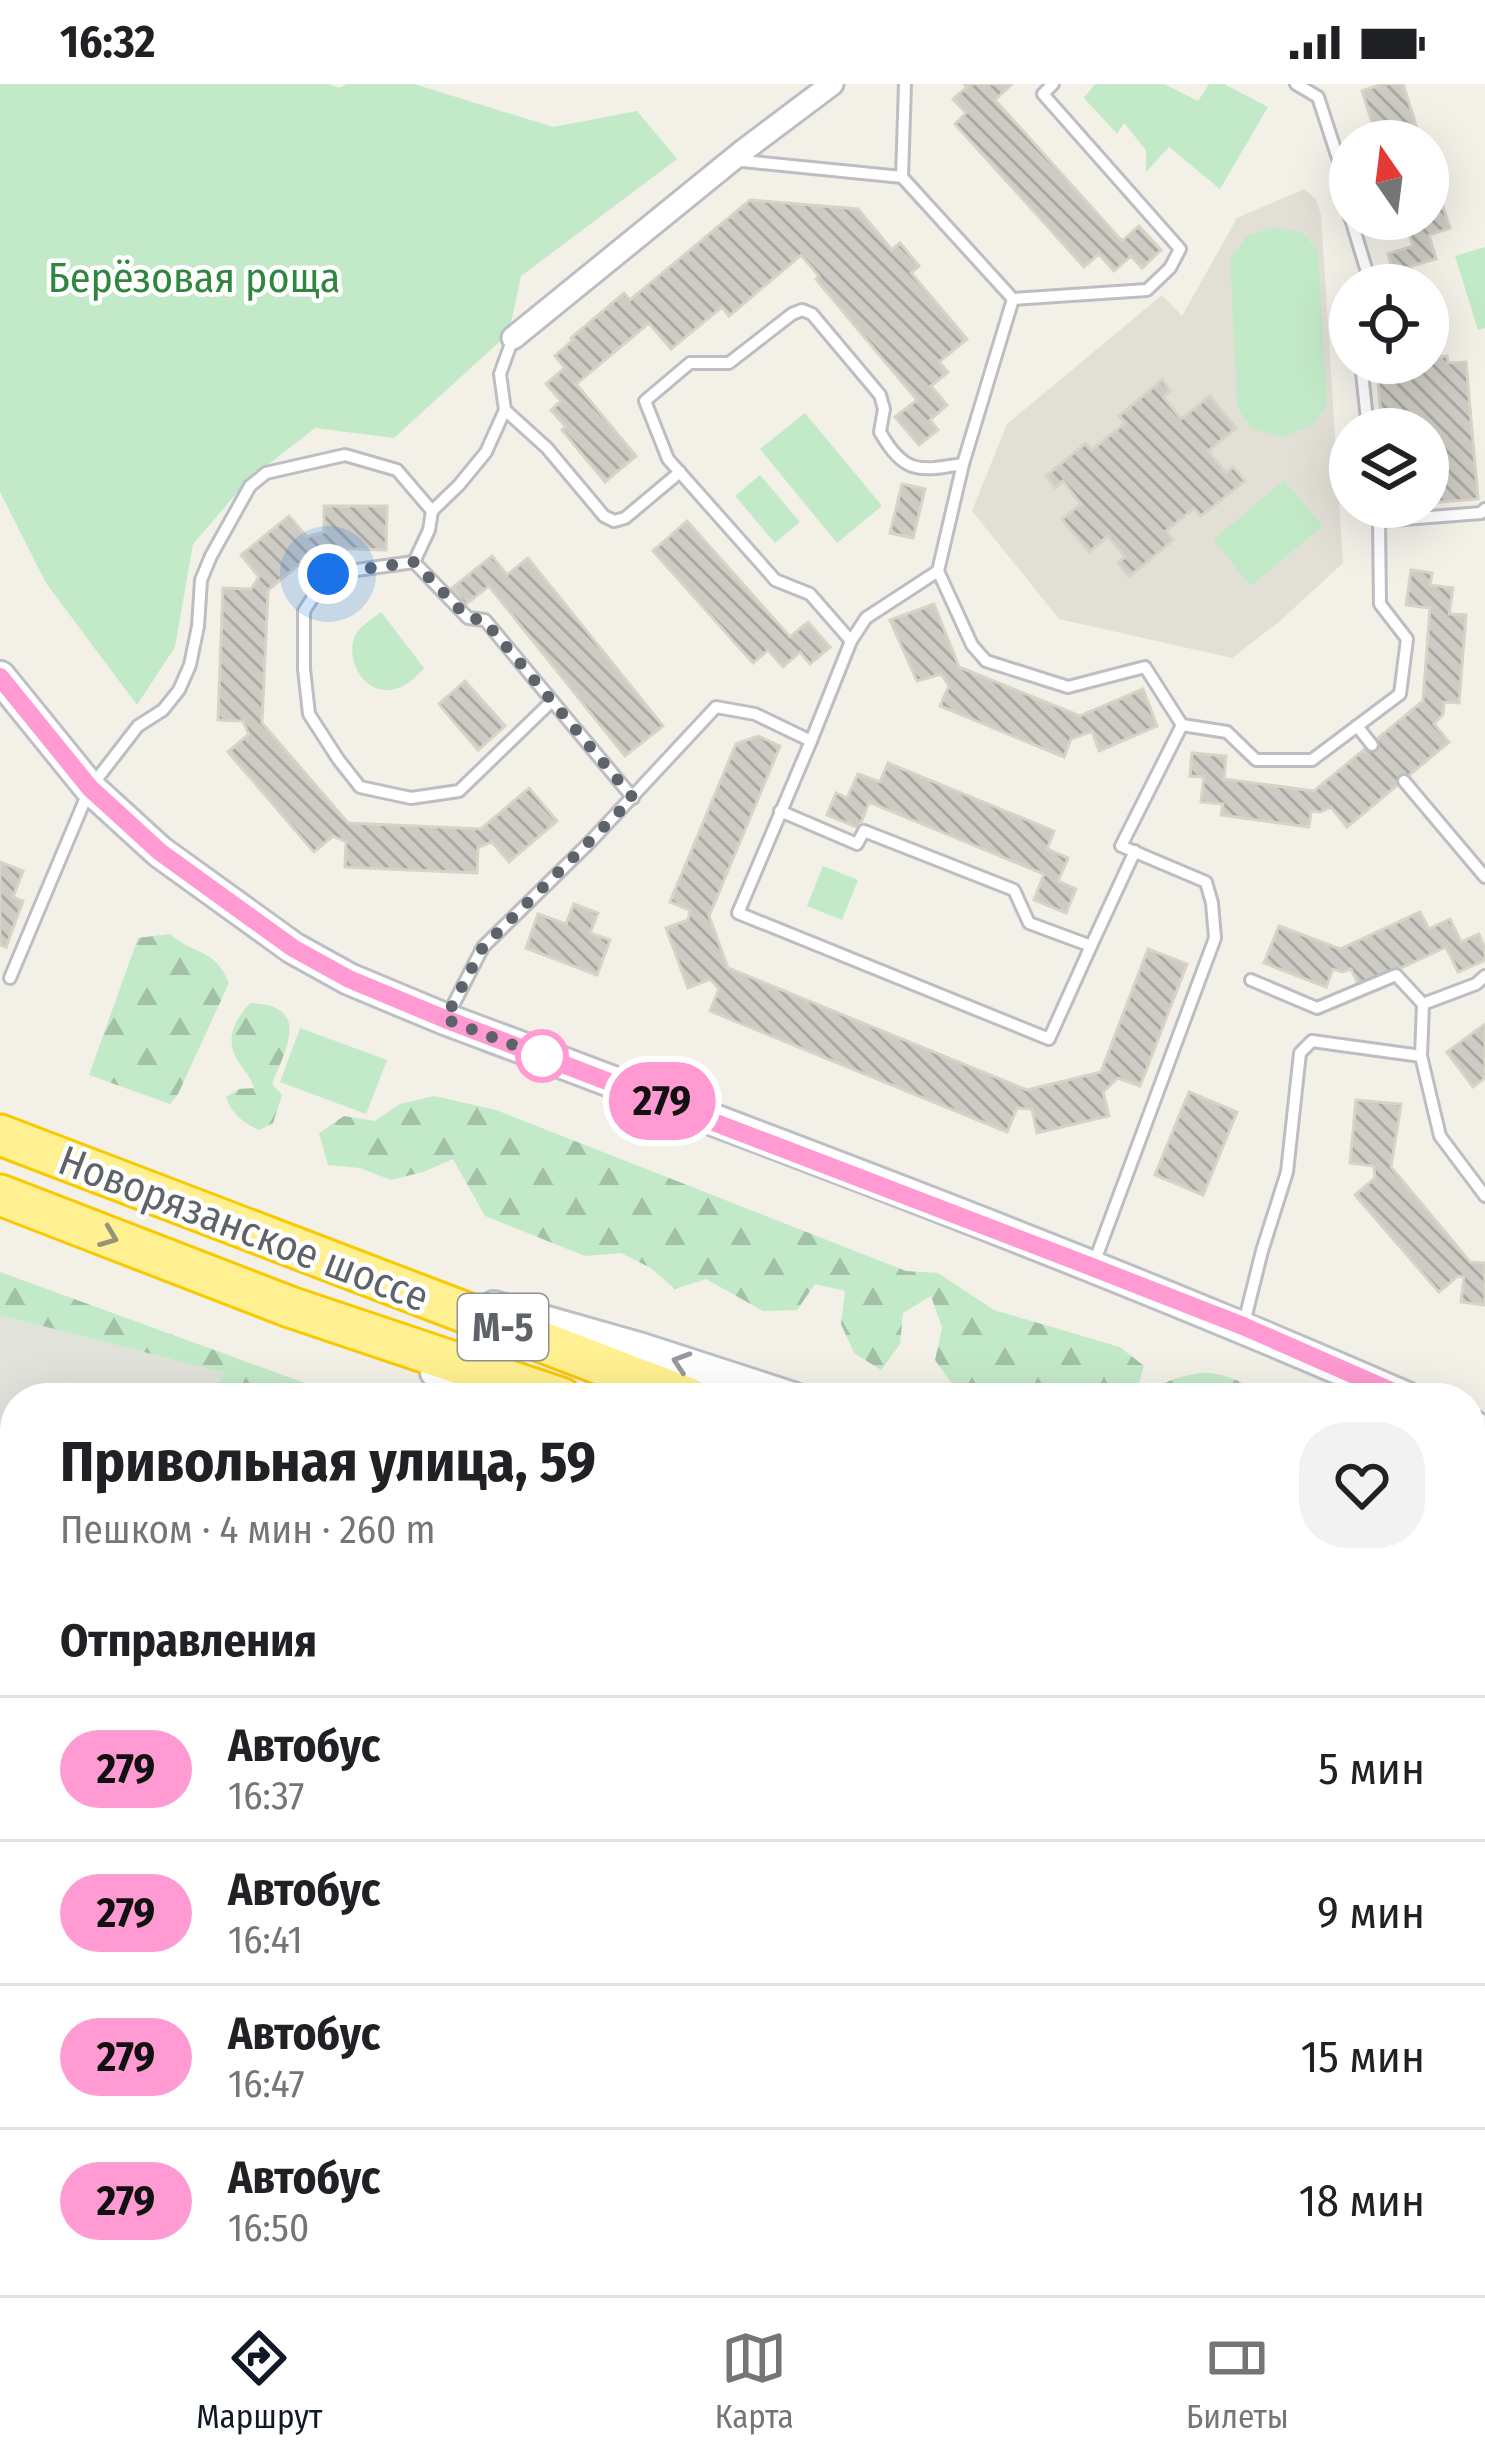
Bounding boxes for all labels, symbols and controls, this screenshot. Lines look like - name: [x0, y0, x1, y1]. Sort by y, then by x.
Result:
- text: 16:32: [60, 15, 155, 69]
- north arrow: [1329, 120, 1449, 240]
- map controls: [1329, 120, 1449, 528]
- park label: Берёзовая роща: [48, 253, 340, 303]
- button: locate: [1329, 264, 1449, 384]
- button: layers: [1329, 408, 1449, 528]
- your location: [298, 544, 358, 604]
- unlabelled marker: [517, 1031, 567, 1081]
- line badge: 279: [593, 1062, 731, 1140]
- text: 279: [633, 1076, 691, 1126]
- street label: Новорязанское шоссе: [52, 1135, 435, 1322]
- one-way arrow: [98, 1223, 119, 1248]
- road number: М-5: [458, 1294, 548, 1360]
- one-way arrow: [671, 1351, 692, 1376]
- button: heart: [1299, 1422, 1425, 1548]
- text: Привольная улица, 59: [60, 1428, 596, 1496]
- text: Пешком · 4 мин · 260 m: [60, 1507, 436, 1553]
- text: Отправления: [60, 1614, 317, 1668]
- text: Автобус: [228, 1719, 380, 1773]
- text: 5 мин: [1318, 1742, 1425, 1796]
- text: 279: [97, 1744, 155, 1794]
- text: 16:37: [228, 1773, 304, 1819]
- text: Автобус: [228, 1863, 380, 1917]
- text: 9 мин: [1317, 1886, 1425, 1940]
- text: 279: [97, 1888, 155, 1938]
- text: 16:41: [228, 1917, 303, 1963]
- text: Автобус: [228, 2007, 380, 2061]
- text: 15 мин: [1301, 2030, 1425, 2084]
- text: 279: [97, 2032, 155, 2082]
- text: 16:47: [228, 2061, 305, 2107]
- text: Автобус: [228, 2151, 380, 2205]
- text: 18 мин: [1299, 2174, 1425, 2228]
- text: 279: [97, 2176, 155, 2226]
- text: 16:50: [228, 2205, 309, 2251]
- tab: Маршрут: [196, 2325, 322, 2437]
- tab: Карта: [715, 2325, 794, 2437]
- tab: Билеты: [1186, 2325, 1289, 2437]

